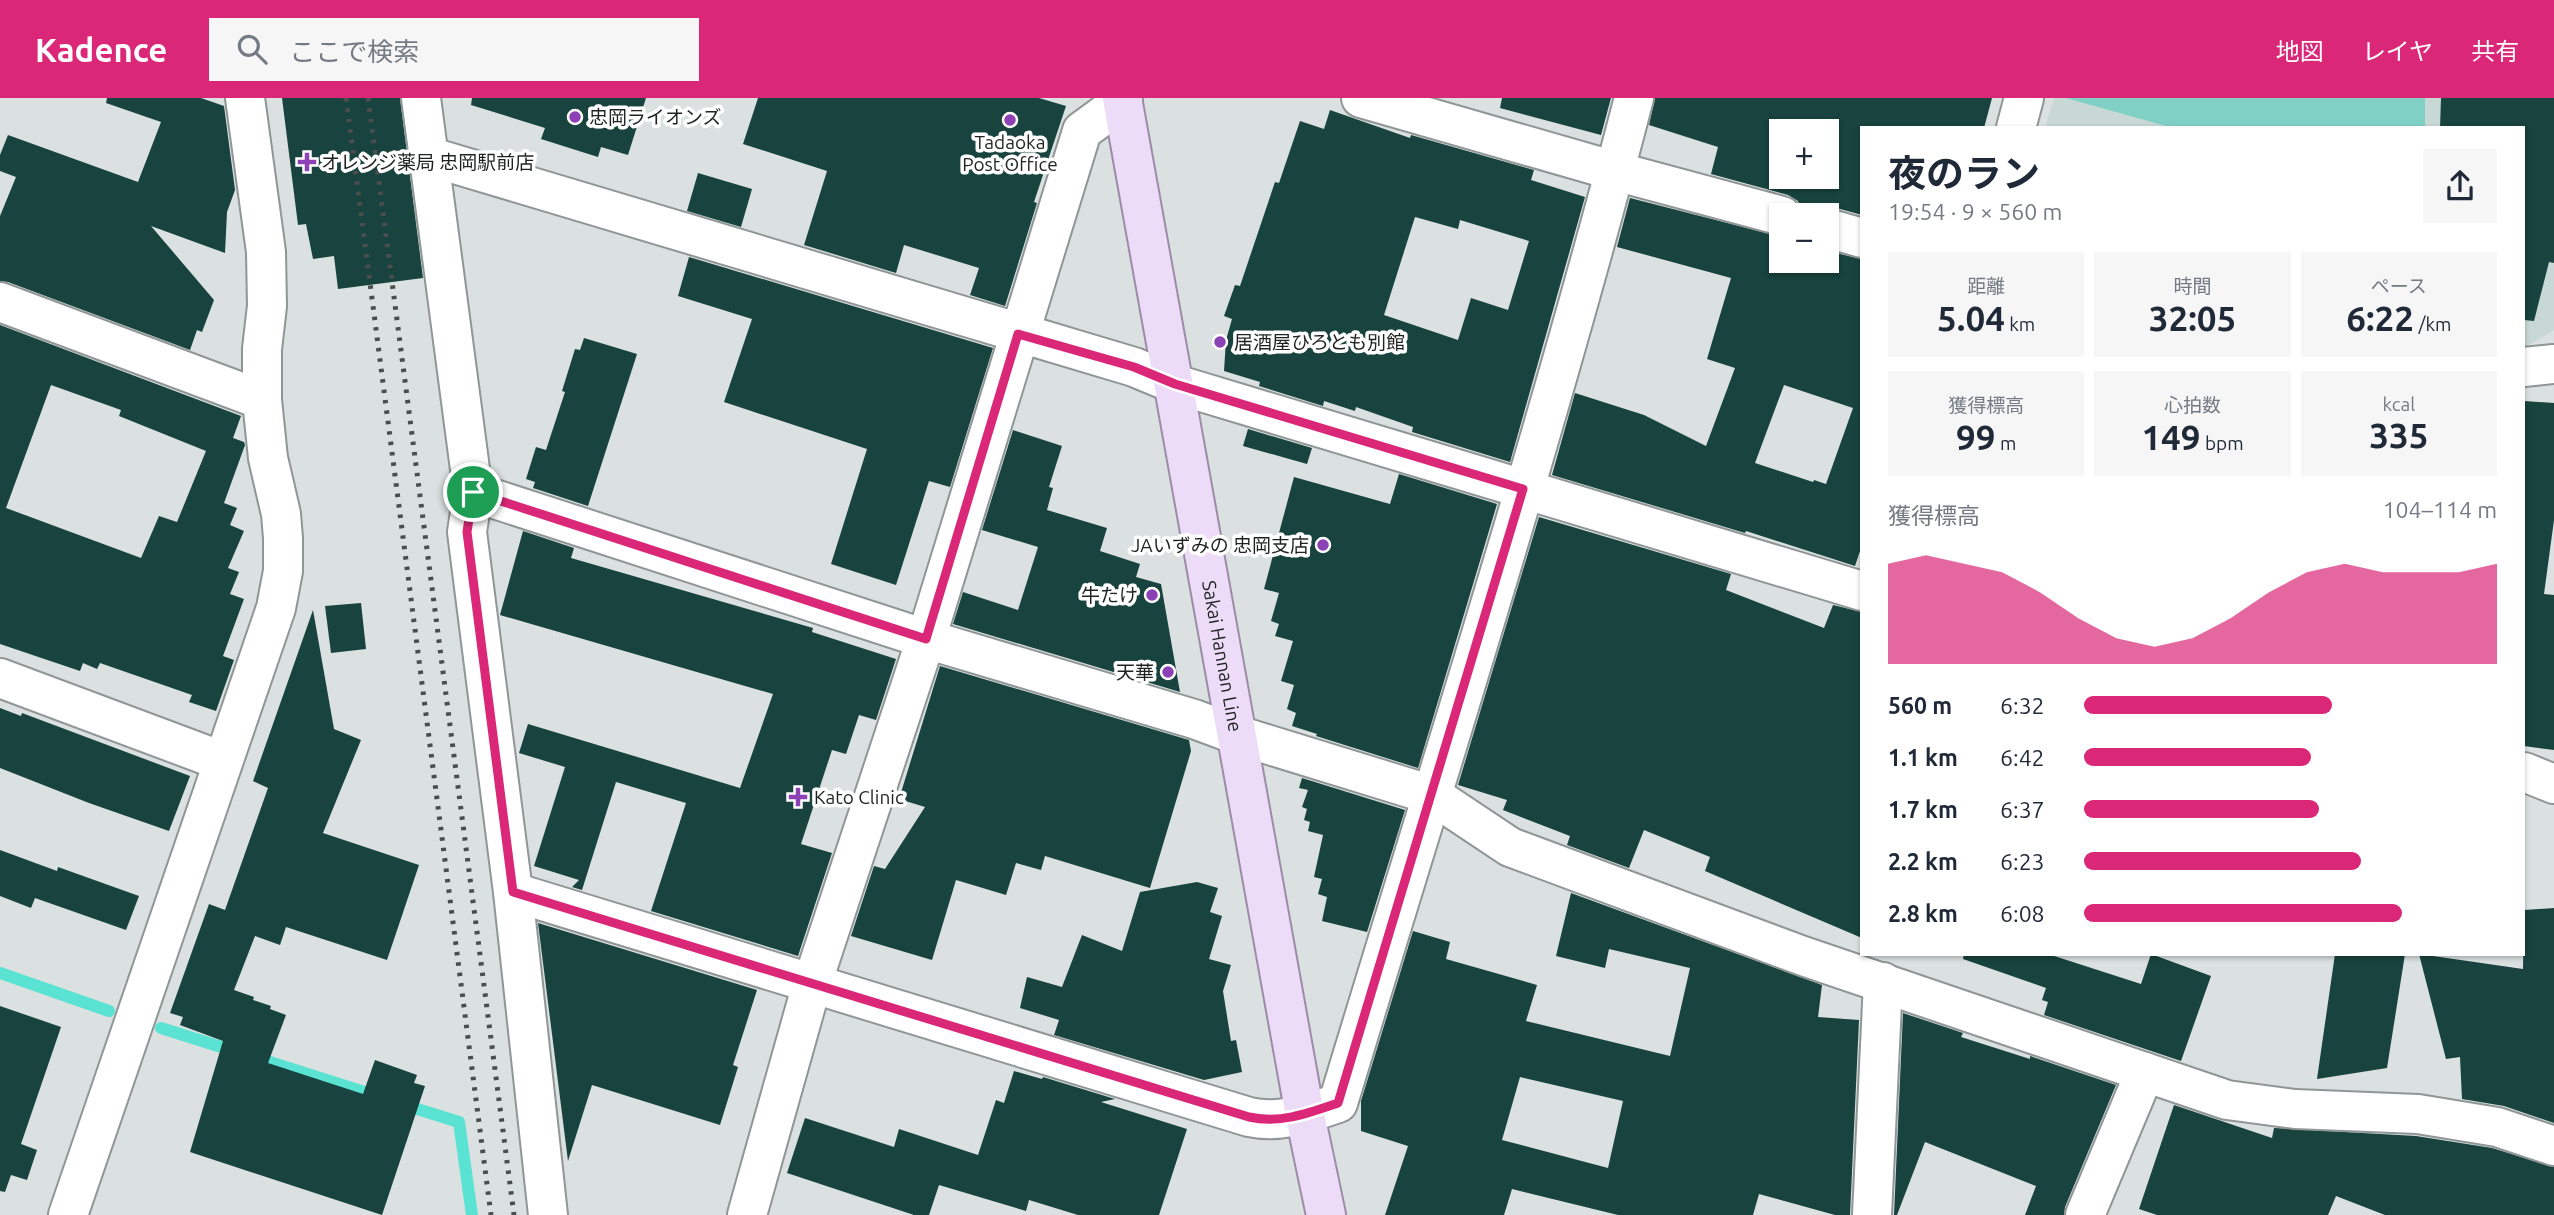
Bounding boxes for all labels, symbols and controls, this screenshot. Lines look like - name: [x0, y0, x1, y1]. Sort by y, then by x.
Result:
- search box: [209, 18, 699, 81]
- icon: search: [233, 30, 271, 68]
- text: Kadence: [35, 31, 167, 68]
- text: ここで検索: [289, 37, 419, 66]
- text: 地図: [2276, 38, 2324, 65]
- text: レイヤ: [2362, 38, 2433, 65]
- text: 共有: [2471, 38, 2519, 65]
- place label: 忠岡ライオンズ: [589, 106, 722, 128]
- marker: 忠岡ライオンズ: [567, 109, 583, 125]
- marker: Tadaoka Post Office: [1002, 112, 1018, 128]
- map controls: [1769, 119, 1839, 273]
- button: +: [1769, 119, 1839, 189]
- place label: Tadaoka Post Office: [962, 131, 1058, 175]
- button: share: [2423, 149, 2497, 223]
- place label: オレンジ薬局 忠岡駅前店: [321, 151, 534, 173]
- text: 夜のラン: [1888, 152, 2040, 194]
- marker: オレンジ薬局 忠岡駅前店: [299, 154, 315, 170]
- text: 19:54 · 9 × 560 m: [1888, 199, 2062, 224]
- button: −: [1769, 203, 1839, 273]
- text: 距離: [1967, 275, 2005, 297]
- text: 時間: [2173, 275, 2212, 297]
- text: ペース: [2371, 275, 2427, 297]
- text: 5.04: [1937, 298, 2005, 338]
- text: 32:05: [2149, 298, 2236, 338]
- text: 6:22: [2346, 298, 2414, 338]
- text: km: [2005, 313, 2035, 335]
- text: /km: [2414, 313, 2451, 335]
- place label: 居酒屋ひろとも別館: [1234, 331, 1405, 353]
- marker: 居酒屋ひろとも別館: [1212, 334, 1228, 350]
- text: kcal: [2382, 393, 2415, 415]
- text: 獲得標高: [1948, 394, 2024, 416]
- text: 心拍数: [2164, 394, 2221, 416]
- text: 335: [2369, 415, 2428, 455]
- text: 99: [1956, 417, 1996, 457]
- text: 149: [2141, 417, 2201, 457]
- text: m: [1996, 432, 2016, 454]
- text: bpm: [2201, 432, 2244, 454]
- pin: [443, 462, 503, 522]
- icon: arrive: [454, 473, 492, 511]
- text: 104–114 m: [2383, 497, 2497, 522]
- text: 獲得標高: [1888, 503, 1980, 528]
- place label: JAいずみの 忠岡支店: [1131, 534, 1309, 556]
- marker: JAいずみの 忠岡支店: [1315, 537, 1331, 553]
- street label: Sakai Hannan Line: [1198, 579, 1247, 734]
- place label: 牛たけ: [1081, 584, 1138, 606]
- marker: 牛たけ: [1144, 587, 1160, 603]
- place label: 天華: [1116, 661, 1154, 683]
- marker: 天華: [1160, 664, 1176, 680]
- text: 560 m: [1888, 693, 1952, 718]
- text: 6:32: [2000, 693, 2045, 718]
- text: 1.1 km: [1888, 745, 1958, 770]
- text: 6:42: [2000, 745, 2045, 770]
- place label: Kato Clinic: [814, 786, 904, 808]
- marker: Kato Clinic: [788, 787, 808, 807]
- text: 1.7 km: [1888, 797, 1958, 822]
- text: 6:37: [2000, 797, 2045, 822]
- text: 2.2 km: [1888, 849, 1958, 874]
- text: 6:23: [2000, 849, 2045, 874]
- text: 2.8 km: [1888, 901, 1958, 926]
- text: 6:08: [2000, 901, 2045, 926]

